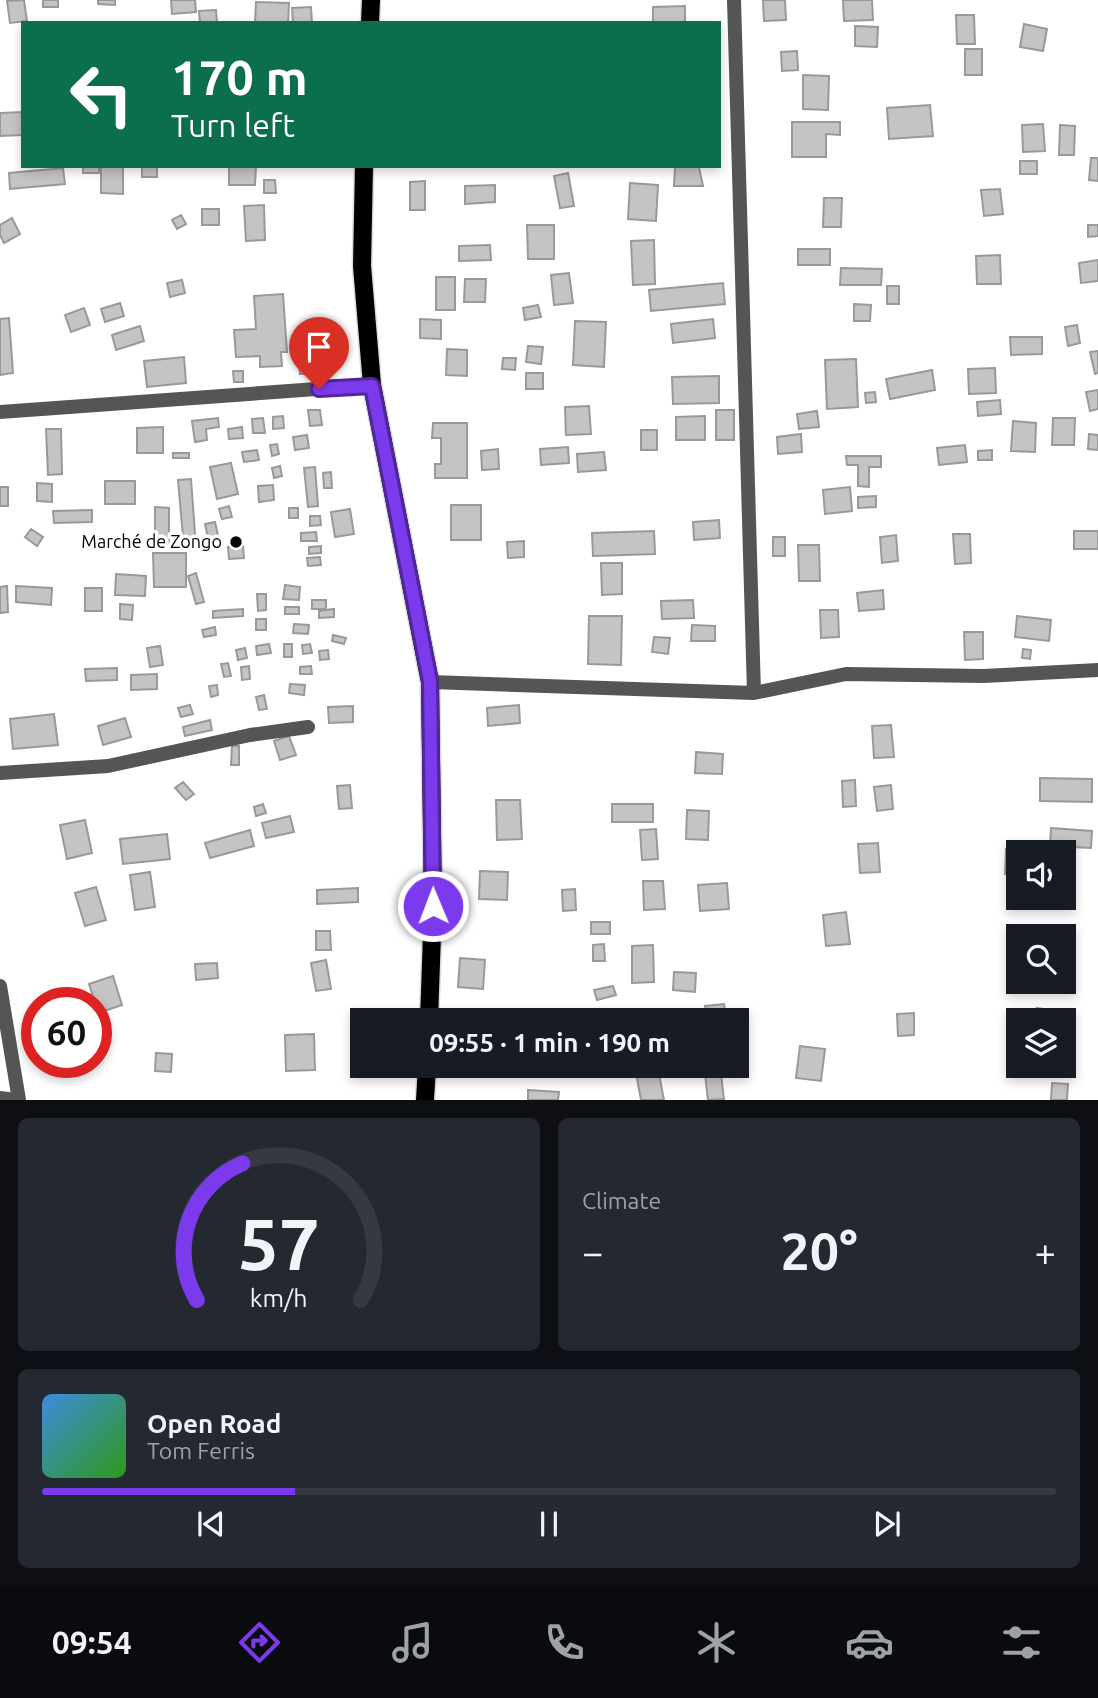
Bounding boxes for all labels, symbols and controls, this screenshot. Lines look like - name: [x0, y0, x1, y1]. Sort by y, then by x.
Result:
- icon: left: [56, 49, 147, 140]
- text: 170 m: [171, 49, 308, 104]
- text: Turn left: [171, 107, 295, 143]
- pin: [289, 317, 349, 389]
- icon: arrive: [300, 328, 338, 366]
- place label: Marché de Zongo: [81, 531, 222, 551]
- marker: Marché de Zongo: [228, 534, 244, 550]
- map controls: [1006, 840, 1076, 1078]
- button: sound: [1006, 840, 1076, 910]
- position arrow: [396, 869, 470, 943]
- button: search: [1006, 924, 1076, 994]
- speed limit sign: 60: [21, 987, 112, 1078]
- button: layers: [1006, 1008, 1076, 1078]
- text: 09:55 · 1 min · 190 m: [429, 1028, 670, 1057]
- text: Climate: [582, 1188, 661, 1213]
- text: 57: [238, 1203, 320, 1285]
- text: 20°: [780, 1222, 858, 1280]
- text: −: [582, 1231, 603, 1273]
- text: +: [1035, 1231, 1056, 1273]
- text: km/h: [250, 1284, 308, 1312]
- text: Open Road: [147, 1409, 281, 1438]
- text: Tom Ferris: [147, 1438, 255, 1463]
- icon: previous: [192, 1505, 230, 1543]
- icon: pause: [530, 1505, 568, 1543]
- icon: next: [868, 1505, 906, 1543]
- icon: directions: [235, 1618, 284, 1667]
- icon: music: [388, 1618, 437, 1667]
- icon: phone: [540, 1618, 589, 1667]
- icon: climate: [692, 1618, 741, 1667]
- icon: car: [845, 1618, 894, 1667]
- icon: filters: [997, 1618, 1046, 1667]
- text: 09:54: [52, 1624, 132, 1660]

